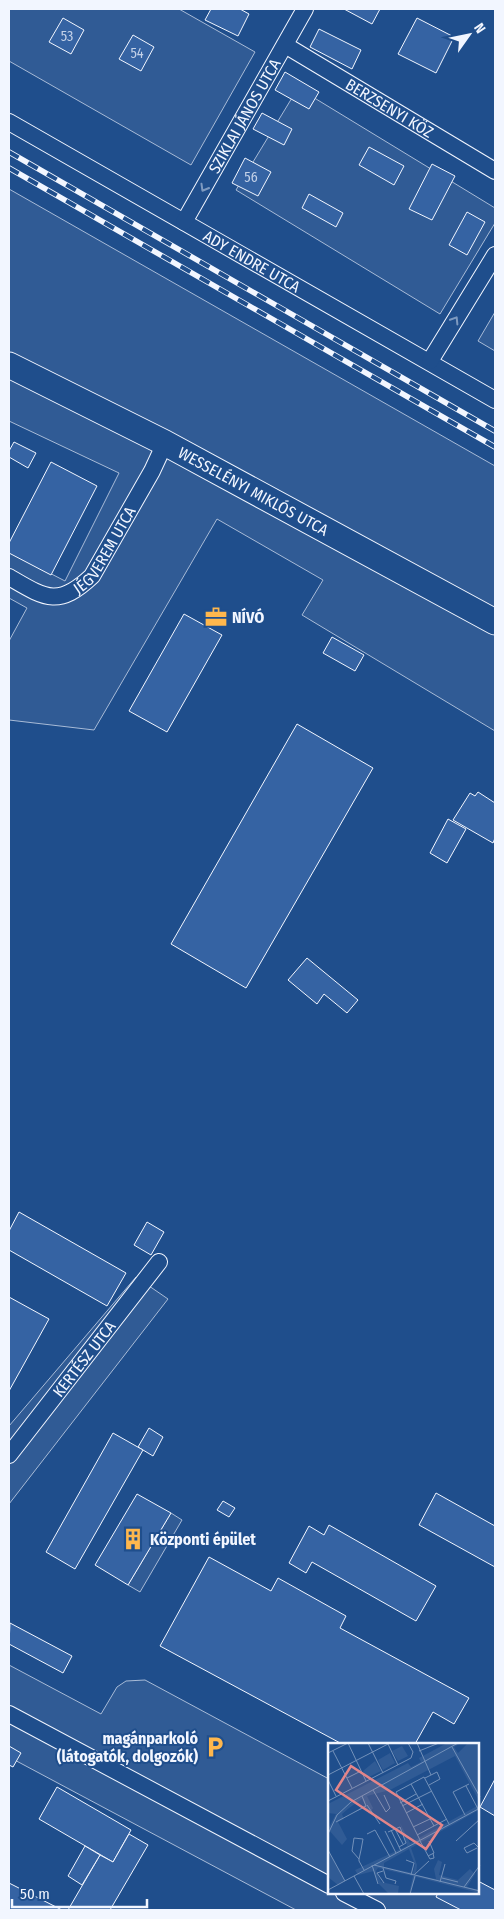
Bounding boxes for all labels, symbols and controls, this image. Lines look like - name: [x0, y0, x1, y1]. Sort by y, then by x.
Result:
- north arrow: [444, 10, 494, 60]
- text: N: [470, 20, 489, 36]
- house number: 53: [61, 28, 73, 45]
- house number: 54: [130, 45, 144, 62]
- street label: SZIKLAI JÁNOS UTCA: [205, 55, 285, 177]
- street label: BERZSENYI KÖZ: [342, 75, 437, 142]
- house number: 56: [244, 169, 258, 186]
- one-way arrow: [200, 183, 210, 192]
- street label: ADY ENDRE UTCA: [200, 226, 304, 297]
- one-way arrow: [449, 316, 459, 325]
- street label: WESSELÉNYI MIKLÓS UTCA: [175, 443, 332, 540]
- street label: JÉGVEREM UTCA: [70, 503, 140, 598]
- office icon: NÍVÓ: [203, 604, 229, 630]
- place label: NÍVÓ: [232, 607, 264, 627]
- street label: KERTÉSZ UTCA: [49, 1317, 120, 1401]
- building icon: Központi épület: [120, 1526, 146, 1552]
- place label: Központi épület: [150, 1530, 256, 1549]
- place label: magánparkoló (látogatók, dolgozók): [57, 1729, 198, 1766]
- parking icon: magánparkoló (látogatók, dolgozók): [202, 1734, 228, 1760]
- inset map: [328, 1743, 479, 1894]
- scale bar: [12, 1876, 148, 1908]
- text: 50 m: [20, 1885, 50, 1903]

